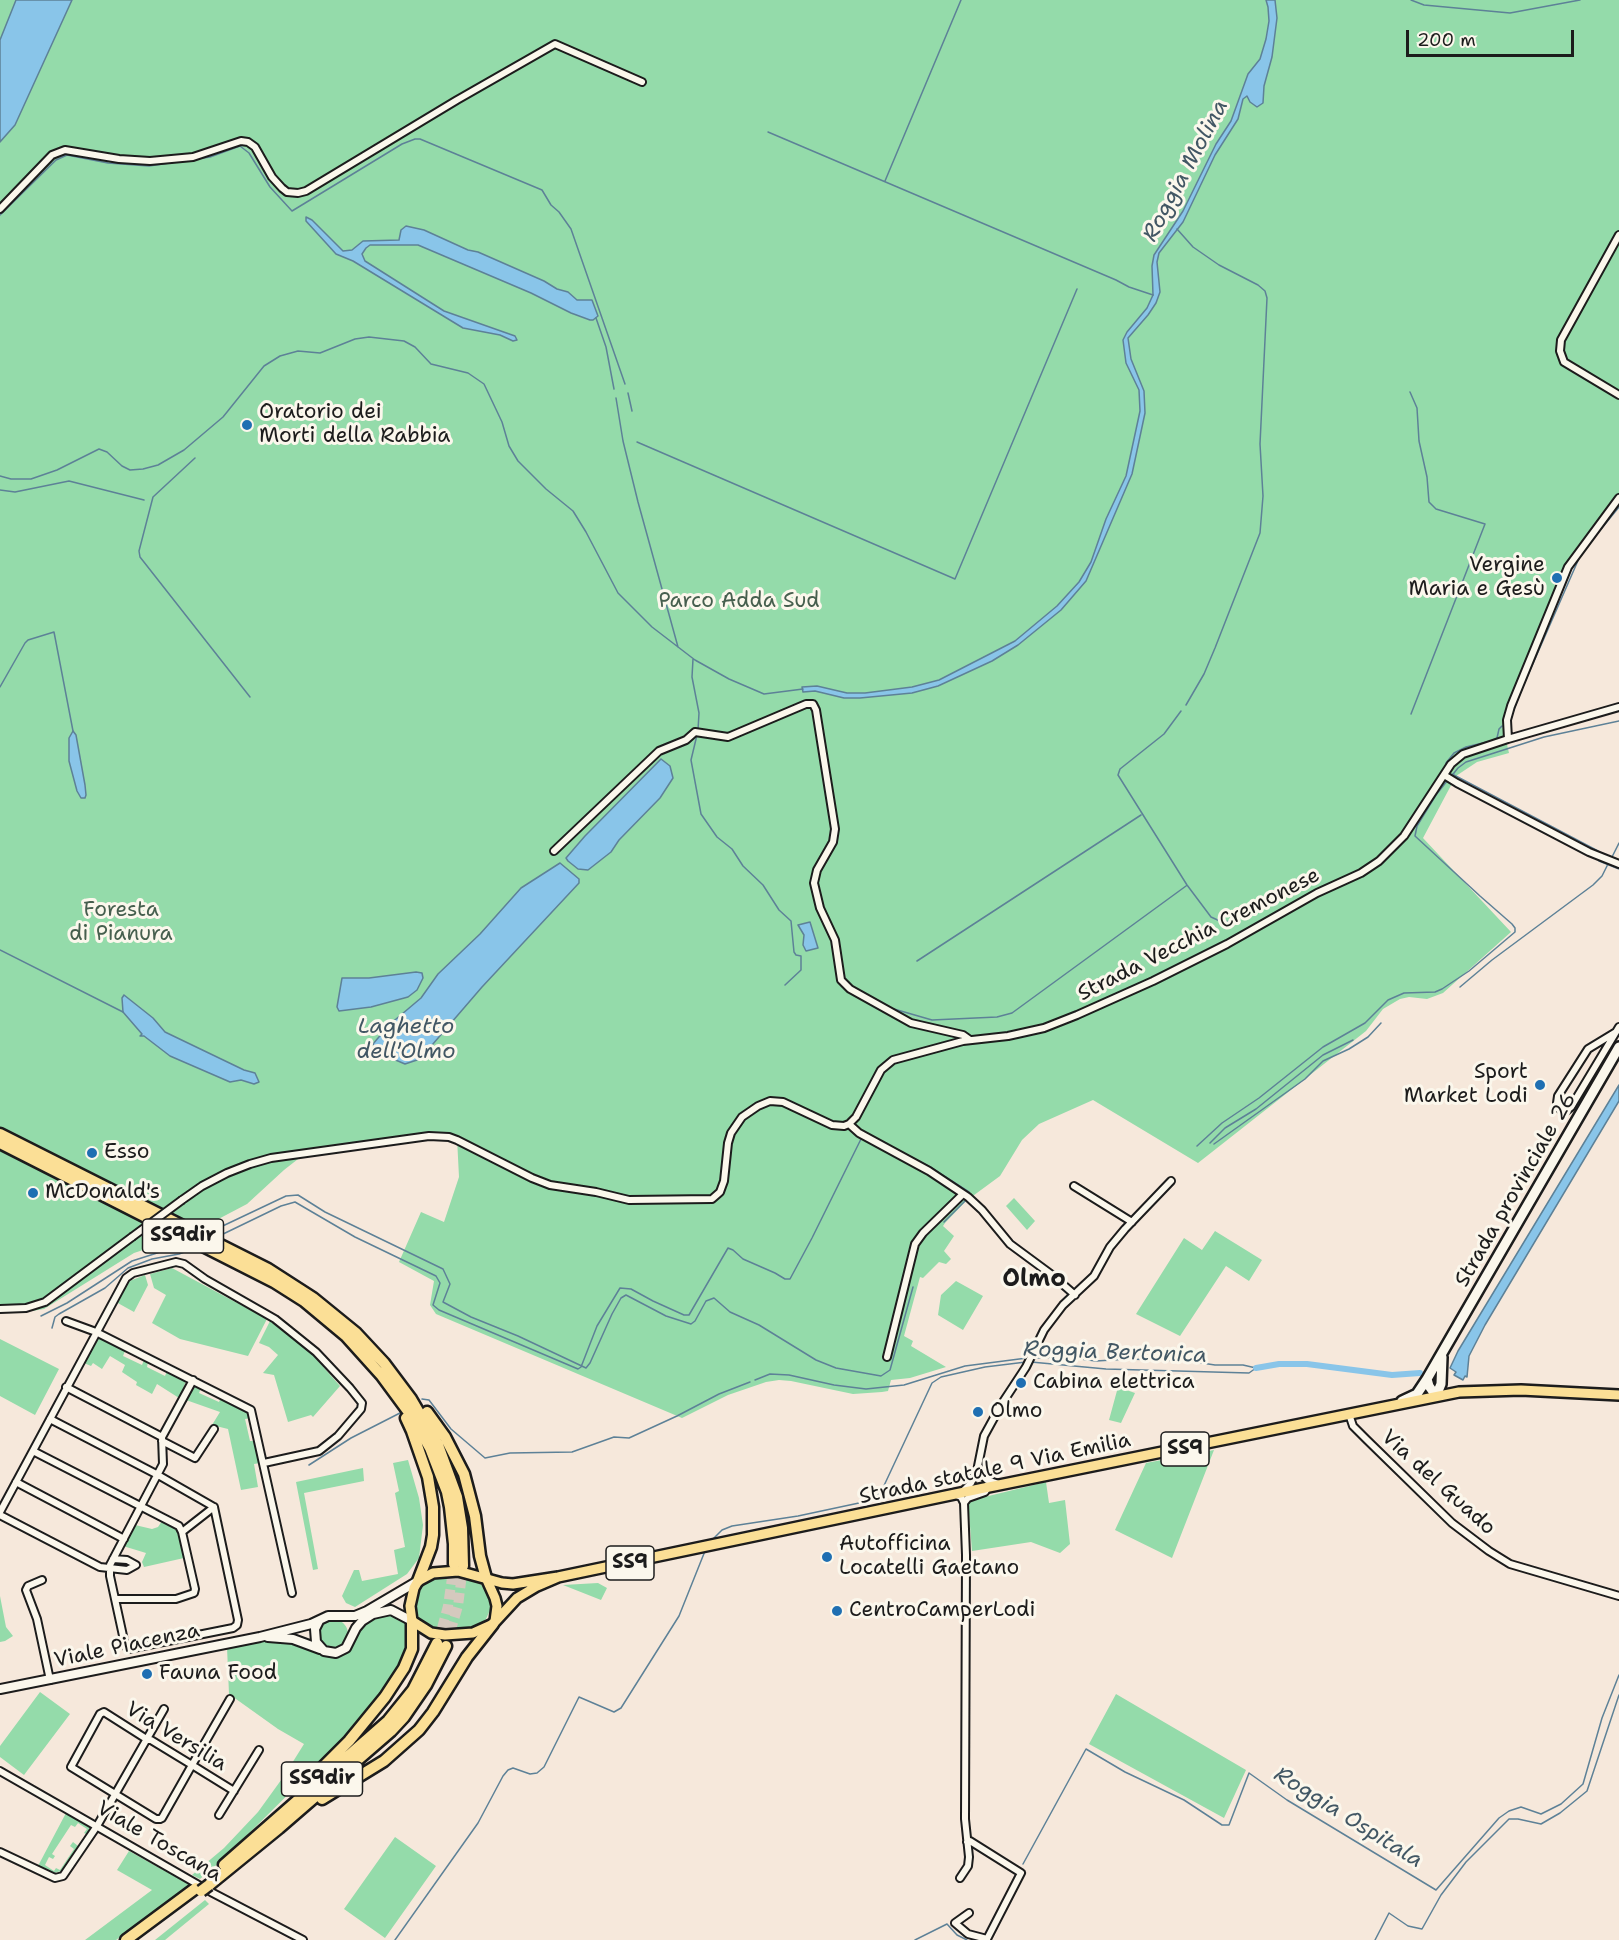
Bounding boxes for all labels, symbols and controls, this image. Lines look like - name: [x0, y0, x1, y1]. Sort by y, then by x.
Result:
- scale bar: [1409, 18, 1577, 56]
- text: 200 m: [1417, 28, 1476, 52]
- water label: Roggia Molina: [1138, 96, 1234, 246]
- place label: Oratorio dei Morti della Rabbia: [259, 400, 450, 450]
- marker: Oratorio dei Morti della Rabbia: [240, 418, 254, 432]
- place label: Vergine Maria e Gesù: [1409, 553, 1545, 603]
- marker: Vergine Maria e Gesù: [1550, 571, 1564, 585]
- park label: Parco Adda Sud: [658, 589, 820, 615]
- street label: Strada Vecchia Cremonese: [1074, 863, 1324, 1007]
- park label: Foresta di Pianura: [69, 898, 173, 948]
- water label: Laghetto dell'Olmo: [356, 1014, 456, 1066]
- place label: Sport Market Lodi: [1404, 1060, 1528, 1110]
- marker: Sport Market Lodi: [1533, 1078, 1547, 1092]
- street label: Strada provinciale 26: [1450, 1088, 1582, 1292]
- place label: Esso: [104, 1140, 149, 1166]
- marker: Esso: [85, 1146, 99, 1160]
- place label: McDonald's: [45, 1180, 160, 1206]
- marker: McDonald's: [26, 1186, 40, 1200]
- road number: SS9dir: [142, 1219, 224, 1253]
- district label: Olmo: [1002, 1266, 1066, 1294]
- water label: Roggia Bertonica: [1023, 1337, 1207, 1369]
- place label: Cabina elettrica: [1033, 1370, 1195, 1396]
- marker: Cabina elettrica: [1014, 1376, 1028, 1390]
- place label: Olmo: [990, 1399, 1042, 1425]
- marker: Olmo: [971, 1405, 985, 1419]
- street label: Via del Guado: [1376, 1425, 1500, 1541]
- street label: Strada statale 9 Via Emilia: [857, 1428, 1133, 1510]
- road number: SS9: [1161, 1432, 1209, 1466]
- place label: Autofficina Locatelli Gaetano: [839, 1532, 1019, 1582]
- road number: SS9: [606, 1546, 654, 1580]
- marker: Autofficina Locatelli Gaetano: [820, 1550, 834, 1564]
- place label: CentroCamperLodi: [849, 1598, 1035, 1624]
- marker: CentroCamperLodi: [830, 1604, 844, 1618]
- street label: Viale Piacenza: [52, 1618, 202, 1674]
- place label: Fauna Food: [159, 1661, 277, 1687]
- marker: Fauna Food: [140, 1667, 154, 1681]
- street label: Via Versilia: [121, 1697, 231, 1777]
- road number: SS9dir: [282, 1762, 362, 1796]
- water label: Roggia Ospitala: [1269, 1762, 1427, 1874]
- street label: Viale Toscana: [92, 1796, 226, 1888]

